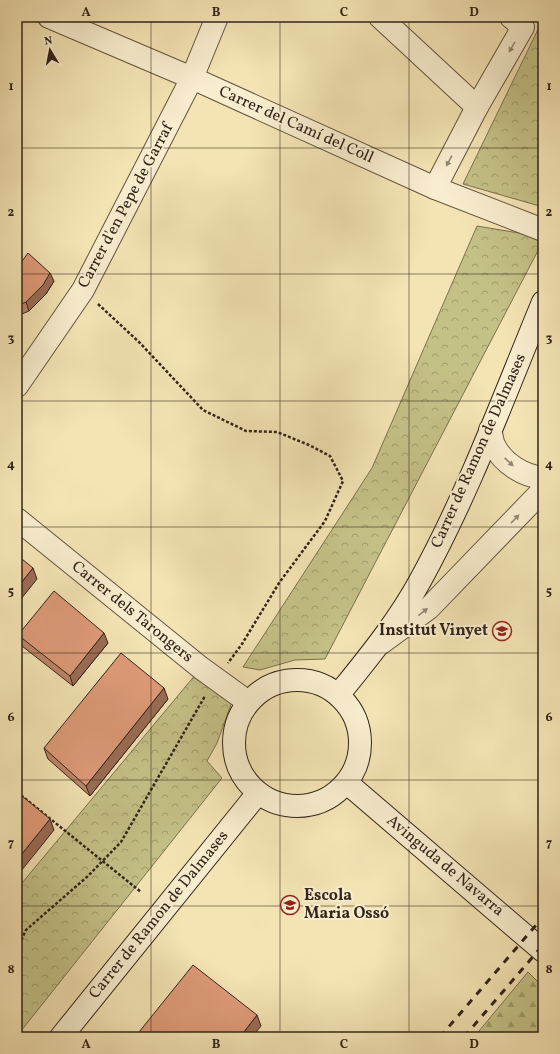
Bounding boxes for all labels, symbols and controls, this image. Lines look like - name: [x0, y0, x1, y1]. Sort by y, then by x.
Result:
- text: A: [81, 4, 91, 22]
- text: B: [212, 4, 221, 22]
- text: C: [340, 4, 348, 22]
- text: D: [469, 4, 479, 22]
- north arrow: [30, 30, 70, 70]
- text: N: [43, 34, 54, 50]
- one-way arrow: [508, 41, 515, 53]
- text: 1: [8, 78, 14, 96]
- text: 1: [546, 78, 552, 96]
- street label: Carrer del Camí del Coll: [215, 81, 377, 169]
- street label: Carrer d'en Pepe de Garraf: [73, 118, 180, 292]
- one-way arrow: [446, 155, 452, 167]
- text: 2: [8, 204, 15, 222]
- text: 2: [546, 204, 553, 222]
- text: 3: [8, 330, 15, 348]
- text: 3: [546, 330, 553, 348]
- street label: Carrer de Ramon de Dalmases: [426, 350, 532, 552]
- text: 4: [7, 456, 15, 474]
- text: 4: [545, 456, 553, 474]
- one-way arrow: [504, 457, 514, 467]
- one-way arrow: [510, 514, 520, 524]
- street label: Carrer dels Tarongers: [67, 556, 198, 668]
- text: 5: [8, 583, 14, 601]
- text: 5: [546, 583, 552, 601]
- one-way arrow: [418, 608, 429, 616]
- place label: Institut Vinyet: [379, 620, 488, 642]
- school or university icon: Institut Vinyet: [491, 620, 513, 642]
- text: 6: [7, 709, 15, 727]
- text: 6: [545, 709, 553, 727]
- street label: Avinguda de Navarra: [381, 810, 509, 922]
- street label: Carrer de Ramon de Dalmases: [84, 826, 234, 1004]
- text: 7: [8, 835, 14, 853]
- text: 7: [546, 835, 552, 853]
- place label: Escola Maria Ossó: [304, 885, 389, 925]
- school or university icon: Escola Maria Ossó: [279, 894, 301, 916]
- text: 8: [7, 961, 15, 979]
- text: 8: [545, 961, 553, 979]
- text: A: [81, 1036, 91, 1054]
- text: B: [212, 1036, 221, 1054]
- text: C: [340, 1036, 348, 1054]
- text: D: [469, 1036, 479, 1054]

